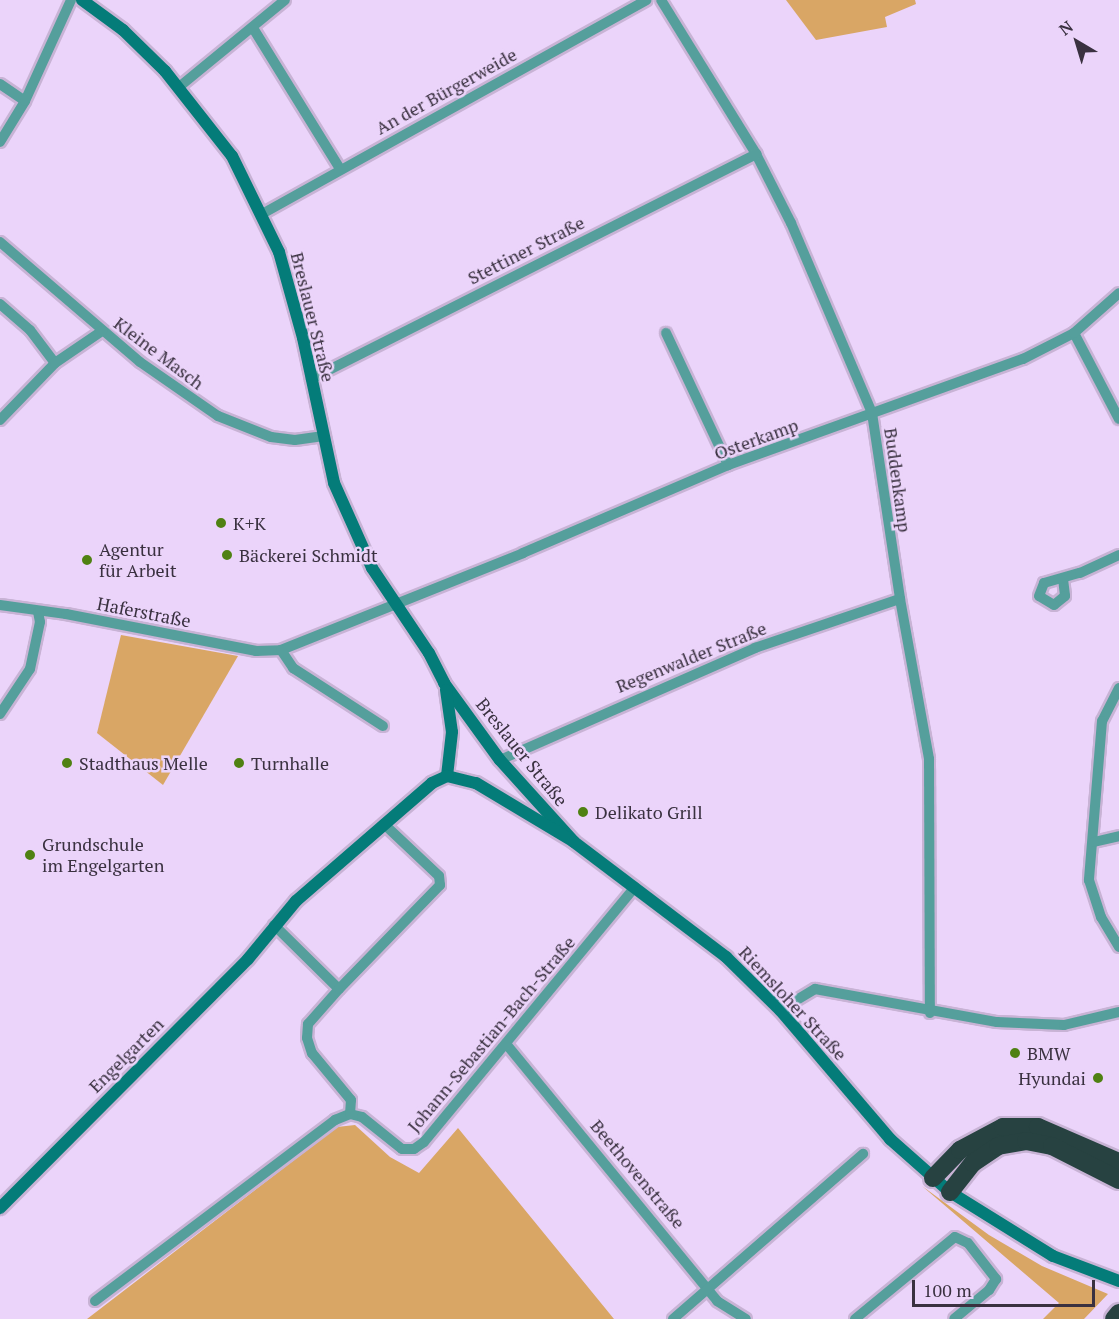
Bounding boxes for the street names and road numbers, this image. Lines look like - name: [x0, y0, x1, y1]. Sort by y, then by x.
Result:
- street label: An der Bürgerweide: [372, 43, 520, 139]
- street label: Stettiner Straße: [464, 211, 588, 289]
- street label: Breslauer Straße: [286, 250, 340, 384]
- street label: Kleine Masch: [110, 312, 208, 394]
- street label: Osterkamp: [711, 414, 801, 464]
- street label: Buddenkamp: [880, 426, 916, 534]
- street label: Haferstraße: [95, 592, 193, 632]
- street label: Regenwalder Straße: [613, 617, 769, 697]
- street label: Breslauer Straße: [472, 694, 572, 810]
- street label: Johann-Sebastian-Bach-Straße: [403, 932, 579, 1136]
- street label: Riemsloher Straße: [734, 941, 852, 1065]
- street label: Engelgarten: [84, 1013, 168, 1097]
- street label: Beethovenstraße: [586, 1115, 690, 1233]

